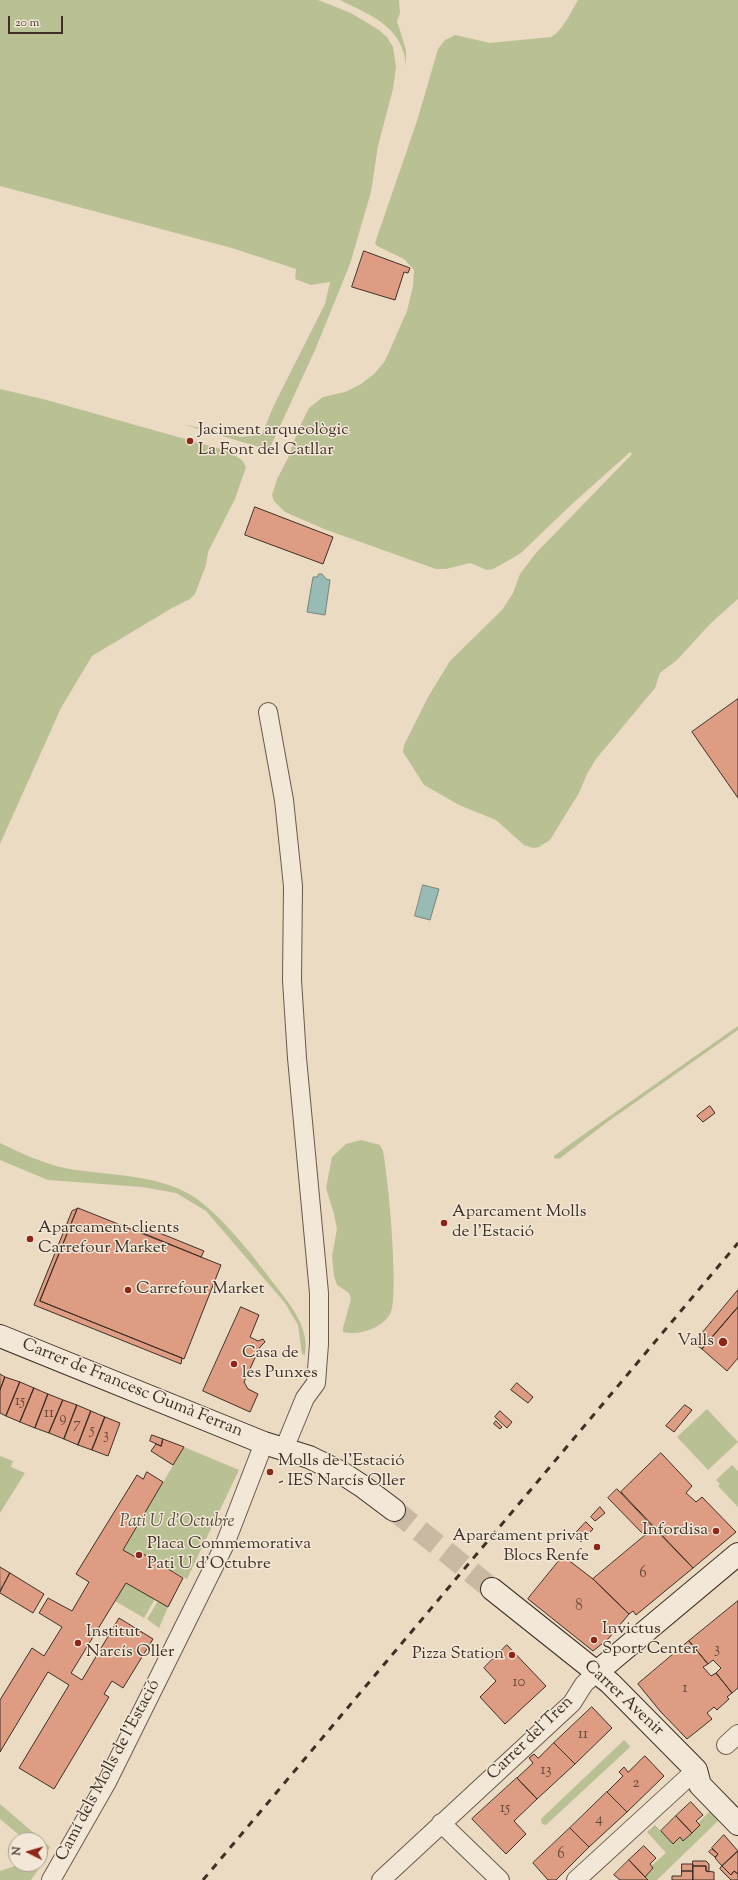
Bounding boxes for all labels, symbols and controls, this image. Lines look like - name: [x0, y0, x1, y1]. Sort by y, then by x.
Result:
- scale bar: [10, 8, 65, 34]
- text: 20 m: [15, 14, 39, 32]
- place label: Jaciment arqueològic La Font del Catllar: [198, 421, 349, 461]
- marker: Jaciment arqueològic La Font del Catllar: [185, 436, 195, 446]
- place label: Aparcament Molls de l'Estació: [452, 1203, 586, 1243]
- marker: Aparcament Molls de l'Estació: [439, 1218, 449, 1228]
- place label: Aparcament clients Carrefour Market: [38, 1219, 179, 1259]
- marker: Aparcament clients Carrefour Market: [25, 1234, 35, 1244]
- place label: Carrefour Market: [136, 1280, 264, 1300]
- marker: Carrefour Market: [123, 1285, 133, 1295]
- place label: Valls: [677, 1332, 714, 1352]
- street label: Carrer de Francesc Gumà Ferran: [19, 1335, 245, 1443]
- marker: Valls: [717, 1336, 729, 1348]
- place label: Casa de les Punxes: [242, 1344, 318, 1384]
- marker: Casa de les Punxes: [229, 1359, 239, 1369]
- house number: 15: [15, 1393, 25, 1411]
- house number: 11: [44, 1405, 54, 1423]
- house number: 9: [59, 1410, 67, 1428]
- house number: 7: [73, 1416, 81, 1434]
- house number: 5: [89, 1422, 95, 1440]
- house number: 3: [103, 1427, 109, 1445]
- place label: Molls de l'Estació - IES Narcís Oller: [278, 1452, 405, 1492]
- marker: Molls de l'Estació - IES Narcís Oller: [265, 1467, 275, 1477]
- park label: Pati U d'Octubre: [120, 1513, 234, 1533]
- place label: Infordisa: [642, 1521, 708, 1541]
- marker: Infordisa: [711, 1526, 721, 1536]
- place label: Aparcament privat Blocs Renfe: [452, 1527, 589, 1567]
- place label: Placa Commemorativa Pati U d'Octubre: [147, 1535, 311, 1575]
- marker: Aparcament privat Blocs Renfe: [592, 1542, 602, 1552]
- marker: Placa Commemorativa Pati U d'Octubre: [134, 1550, 144, 1560]
- house number: 6: [639, 1565, 647, 1583]
- house number: 8: [575, 1598, 583, 1616]
- place label: Invictus Sport Center: [602, 1620, 698, 1660]
- place label: Institut Narcís Oller: [86, 1623, 174, 1663]
- marker: Invictus Sport Center: [589, 1635, 599, 1645]
- marker: Institut Narcís Oller: [73, 1638, 83, 1648]
- house number: 3: [714, 1641, 720, 1659]
- place label: Pizza Station: [412, 1645, 504, 1665]
- marker: Pizza Station: [507, 1650, 517, 1660]
- street label: Carrer Avenir: [579, 1657, 667, 1741]
- house number: 10: [513, 1674, 525, 1692]
- street label: Camí dels Molls de l'Estació: [52, 1677, 166, 1865]
- house number: 1: [682, 1680, 688, 1698]
- street label: Carrer del Tren: [484, 1693, 578, 1785]
- house number: 11: [578, 1726, 588, 1744]
- house number: 13: [540, 1762, 552, 1780]
- house number: 2: [632, 1775, 640, 1793]
- house number: 15: [500, 1800, 510, 1818]
- house number: 4: [595, 1811, 603, 1829]
- north arrow: [8, 1832, 48, 1872]
- text: N: [9, 1846, 25, 1856]
- house number: 6: [557, 1846, 565, 1864]

